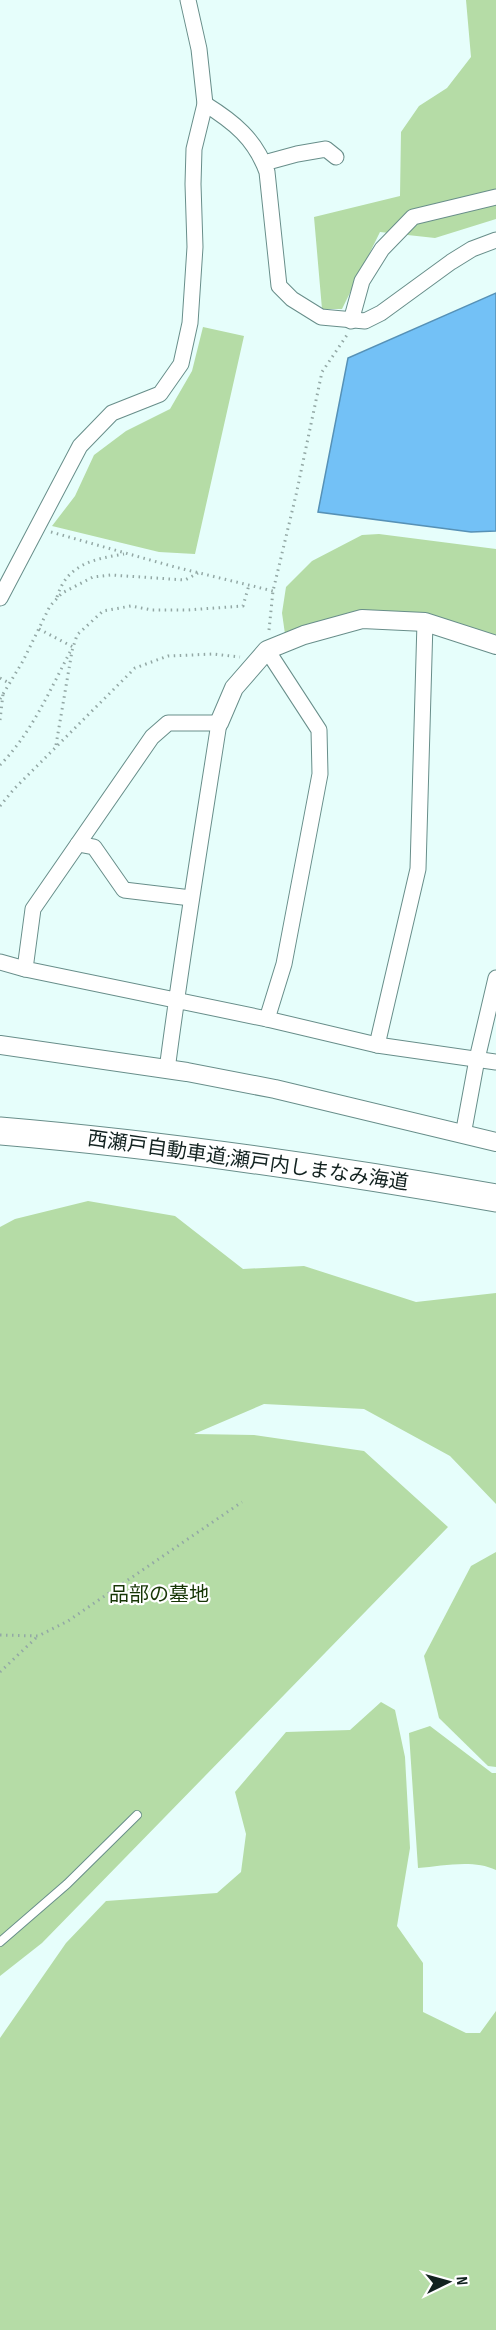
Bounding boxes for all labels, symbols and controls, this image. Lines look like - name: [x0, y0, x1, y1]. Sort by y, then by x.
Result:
- street label: 西瀬戸自動車道;瀬戸内しまなみ海道: [86, 1127, 410, 1195]
- park label: 品部の墓地: [109, 1583, 209, 1607]
- north arrow: [418, 2252, 478, 2312]
- text: N: [452, 2276, 471, 2286]

